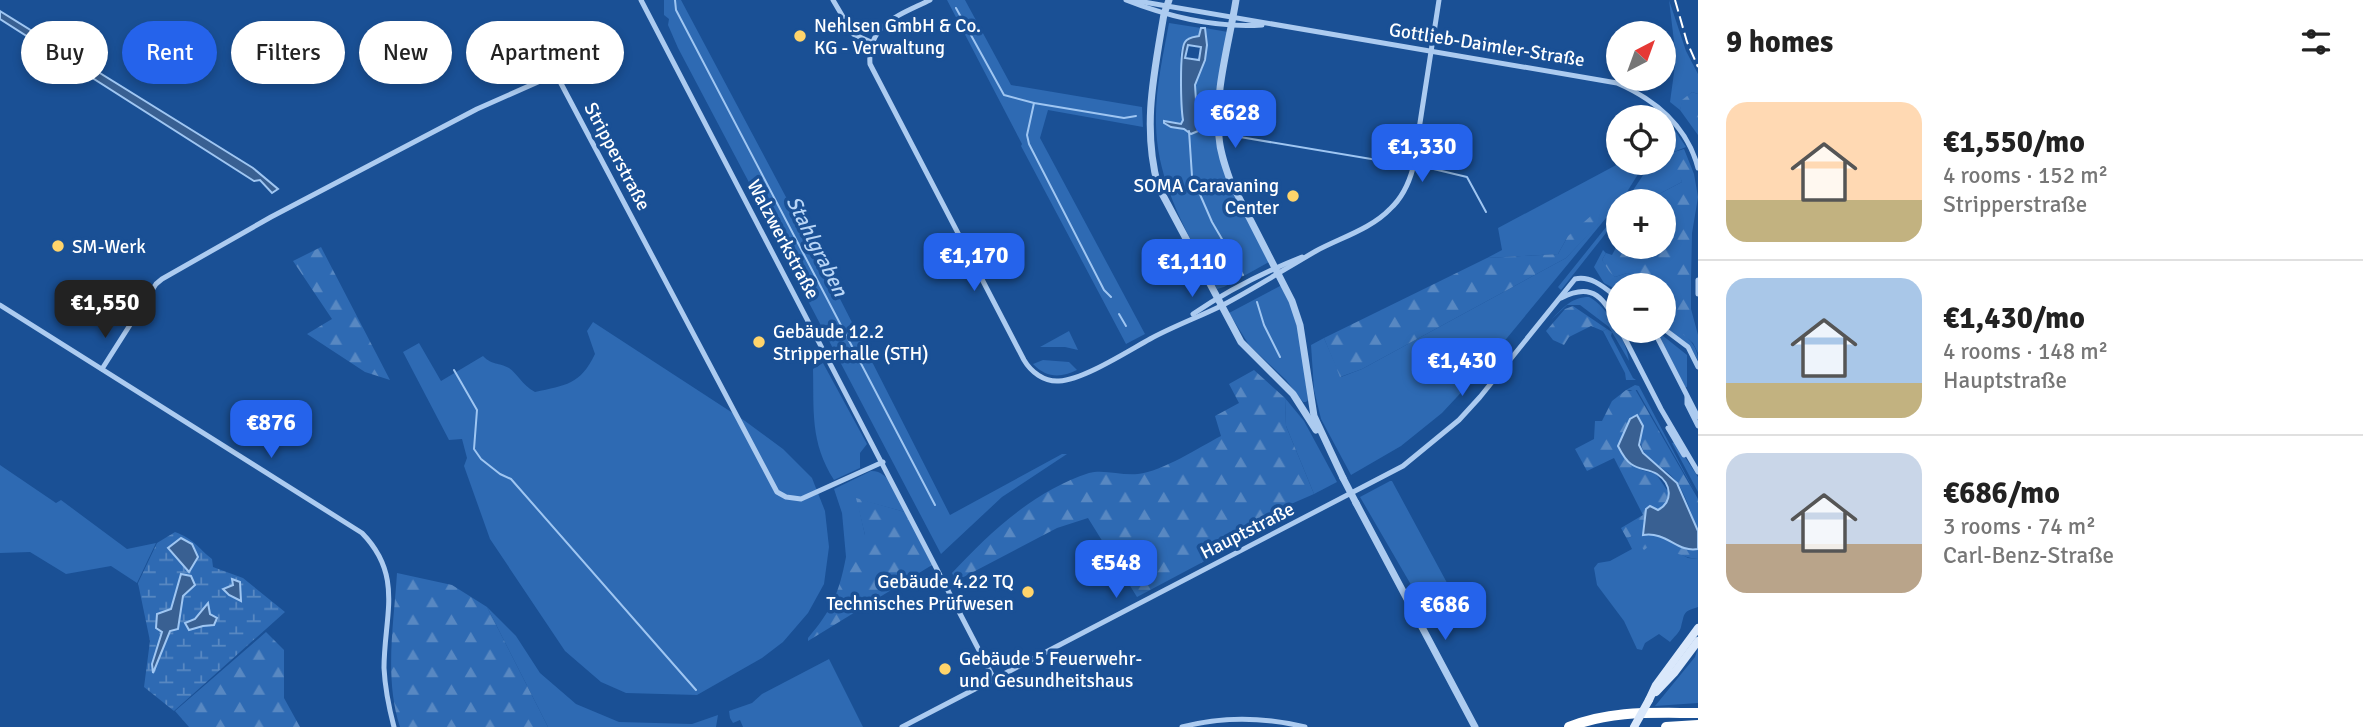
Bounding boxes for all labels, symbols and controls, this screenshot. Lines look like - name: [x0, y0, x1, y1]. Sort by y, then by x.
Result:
- place label: Nehlsen GmbH & Co. KG - Verwaltung: [814, 14, 981, 60]
- street label: Gottlieb-Daimler-Straße: [1387, 18, 1586, 72]
- chip: Buy: [21, 21, 108, 84]
- chip: Rent: [122, 21, 217, 84]
- chip: Filters: [231, 21, 345, 84]
- chip: New: [359, 21, 452, 84]
- chip: Apartment: [466, 21, 624, 84]
- north arrow: [1606, 21, 1676, 91]
- map controls: [1606, 21, 1676, 343]
- icon: filters: [2297, 23, 2335, 61]
- text: 9 homes: [1726, 24, 1833, 61]
- marker: Nehlsen GmbH & Co. KG - Verwaltung: [792, 28, 808, 44]
- pin: €628: [1194, 90, 1276, 150]
- street label: Stripperstraße: [579, 98, 656, 215]
- text: €628: [1210, 98, 1260, 127]
- button: locate: [1606, 105, 1676, 175]
- pin: €1,330: [1365, 124, 1479, 184]
- text: €1,550/mo: [1943, 124, 2085, 161]
- icon: home: [1782, 130, 1866, 214]
- text: €1,330: [1388, 132, 1456, 161]
- text: 4 rooms · 152 m²: [1943, 161, 2108, 190]
- place label: SOMA Caravaning Center: [1134, 174, 1279, 220]
- street label: Walzwerkstraße: [742, 176, 825, 303]
- marker: SOMA Caravaning Center: [1285, 188, 1301, 204]
- button: +: [1606, 189, 1676, 259]
- text: Stripperstraße: [1943, 190, 2087, 219]
- water label: Stahlgraben: [781, 191, 854, 301]
- pin: €1,170: [917, 233, 1031, 293]
- place label: SM-Werk: [72, 235, 146, 259]
- marker: SM-Werk: [50, 238, 66, 254]
- pin: €1,110: [1135, 240, 1249, 299]
- text: €1,170: [940, 241, 1008, 270]
- text: €1,110: [1158, 247, 1226, 276]
- button: −: [1606, 273, 1676, 343]
- pin: €1,550: [48, 280, 162, 340]
- text: €1,550: [71, 288, 139, 317]
- text: €1,430/mo: [1943, 300, 2085, 337]
- icon: home: [1782, 306, 1866, 390]
- place label: Gebäude 12.2 Stripperhalle (STH): [773, 320, 929, 366]
- marker: Gebäude 12.2 Stripperhalle (STH): [751, 334, 767, 350]
- text: 4 rooms · 148 m²: [1943, 337, 2108, 366]
- pin: €1,430: [1405, 338, 1519, 398]
- text: €1,430: [1428, 346, 1496, 375]
- text: Hauptstraße: [1943, 366, 2067, 395]
- pin: €876: [230, 400, 312, 460]
- text: €876: [246, 408, 296, 437]
- text: €686/mo: [1943, 475, 2060, 512]
- icon: home: [1782, 481, 1866, 565]
- street label: Hauptstraße: [1196, 497, 1299, 565]
- text: 3 rooms · 74 m²: [1943, 512, 2096, 541]
- pin: €548: [1075, 540, 1157, 600]
- text: Carl-Benz-Straße: [1943, 541, 2114, 570]
- text: €548: [1091, 548, 1141, 577]
- place label: Gebäude 4.22 TQ Technisches Prüfwesen: [826, 570, 1014, 616]
- pin: €686: [1404, 582, 1486, 642]
- marker: Gebäude 4.22 TQ Technisches Prüfwesen: [1020, 584, 1036, 600]
- text: €686: [1420, 590, 1470, 619]
- place label: Gebäude 5 Feuerwehr- und Gesundheitshaus: [959, 647, 1142, 693]
- marker: Gebäude 5 Feuerwehr- und Gesundheitshaus: [937, 661, 953, 677]

